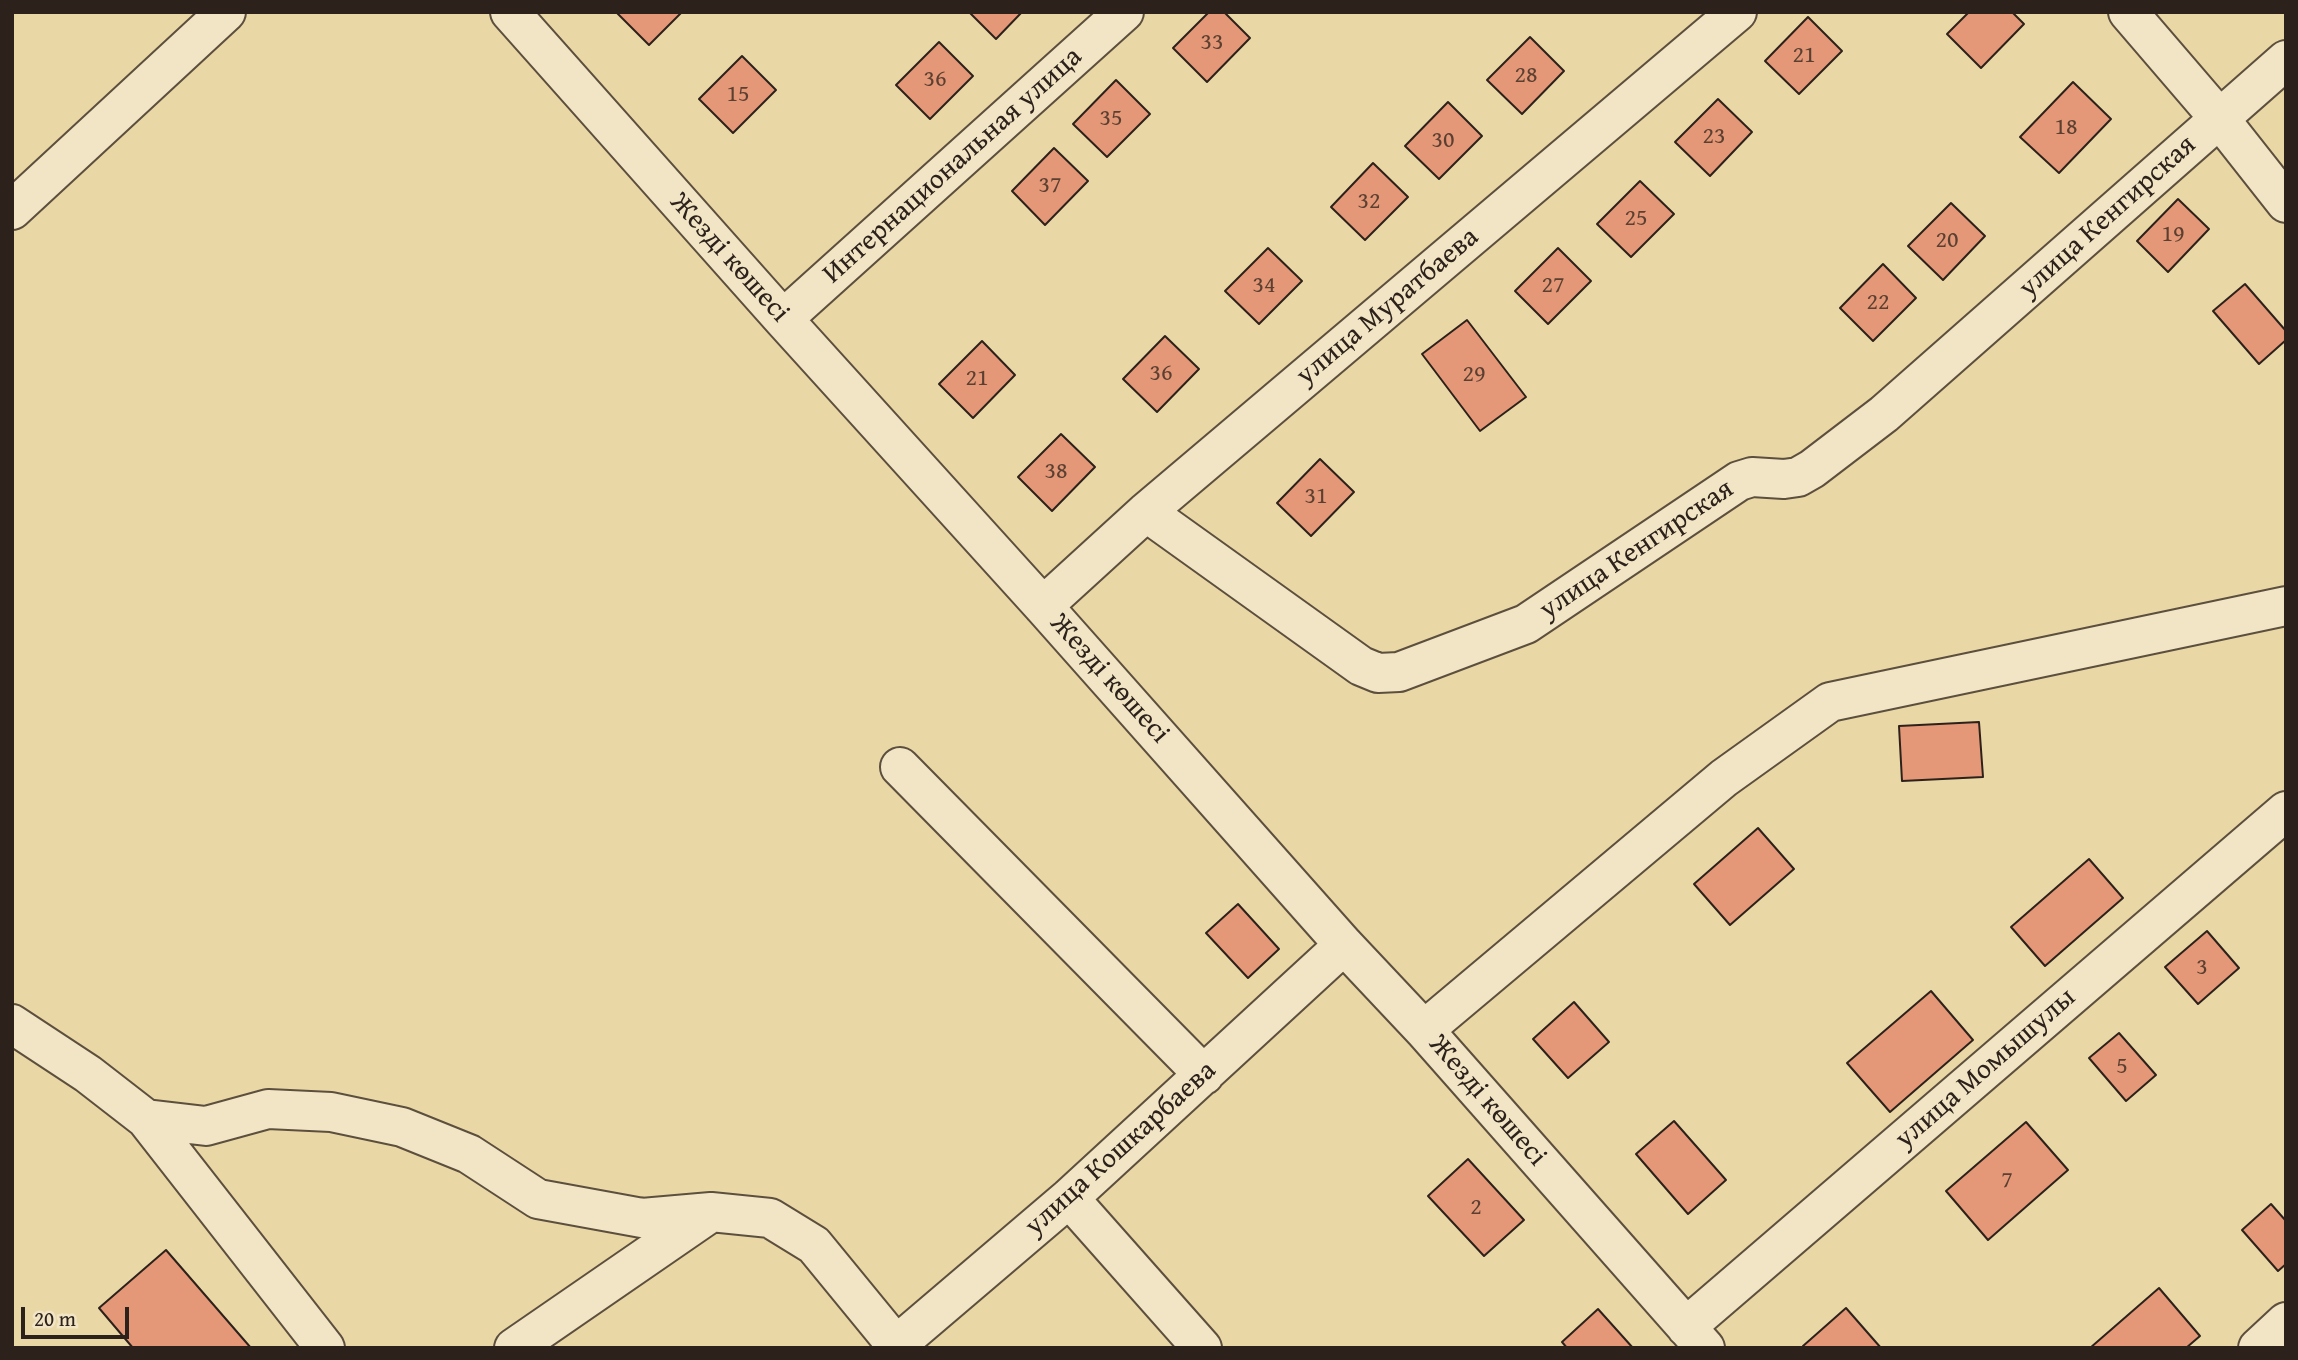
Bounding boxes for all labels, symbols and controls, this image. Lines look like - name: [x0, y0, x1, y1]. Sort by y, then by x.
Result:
- house number: 33: [1200, 29, 1224, 57]
- street label: Интернациональная улица: [817, 41, 1089, 291]
- house number: 21: [1792, 42, 1816, 70]
- house number: 28: [1514, 62, 1538, 90]
- house number: 36: [923, 66, 947, 94]
- house number: 15: [726, 81, 750, 109]
- house number: 35: [1099, 105, 1123, 133]
- house number: 18: [2054, 114, 2078, 142]
- house number: 23: [1702, 123, 1726, 151]
- house number: 30: [1431, 127, 1455, 155]
- street label: улица Кенгирская: [2013, 129, 2203, 305]
- house number: 37: [1038, 172, 1062, 200]
- street label: Жезді көшесі: [662, 186, 796, 330]
- house number: 32: [1357, 188, 1381, 216]
- house number: 25: [1624, 205, 1648, 233]
- street label: улица Муратбаева: [1290, 221, 1486, 393]
- house number: 19: [2161, 221, 2185, 249]
- house number: 20: [1935, 227, 1959, 255]
- house number: 34: [1252, 272, 1276, 300]
- house number: 27: [1541, 272, 1565, 300]
- house number: 22: [1866, 289, 1890, 317]
- house number: 36: [1149, 360, 1173, 388]
- house number: 29: [1462, 361, 1486, 389]
- house number: 21: [965, 365, 989, 393]
- house number: 38: [1044, 458, 1068, 486]
- street label: улица Кенгирская: [1534, 473, 1740, 627]
- house number: 31: [1304, 483, 1328, 511]
- street label: Жезді көшесі: [1042, 607, 1176, 751]
- house number: 3: [2196, 954, 2208, 982]
- street label: улица Момышулы: [1889, 982, 2083, 1156]
- street label: Жезді көшесі: [1421, 1028, 1553, 1174]
- house number: 5: [2116, 1053, 2128, 1081]
- street label: улица Кошкарбаева: [1019, 1054, 1223, 1244]
- house number: 7: [2001, 1167, 2013, 1195]
- house number: 2: [1470, 1194, 1482, 1222]
- scale bar: [24, 1294, 133, 1338]
- text: 20 m: [34, 1303, 76, 1334]

